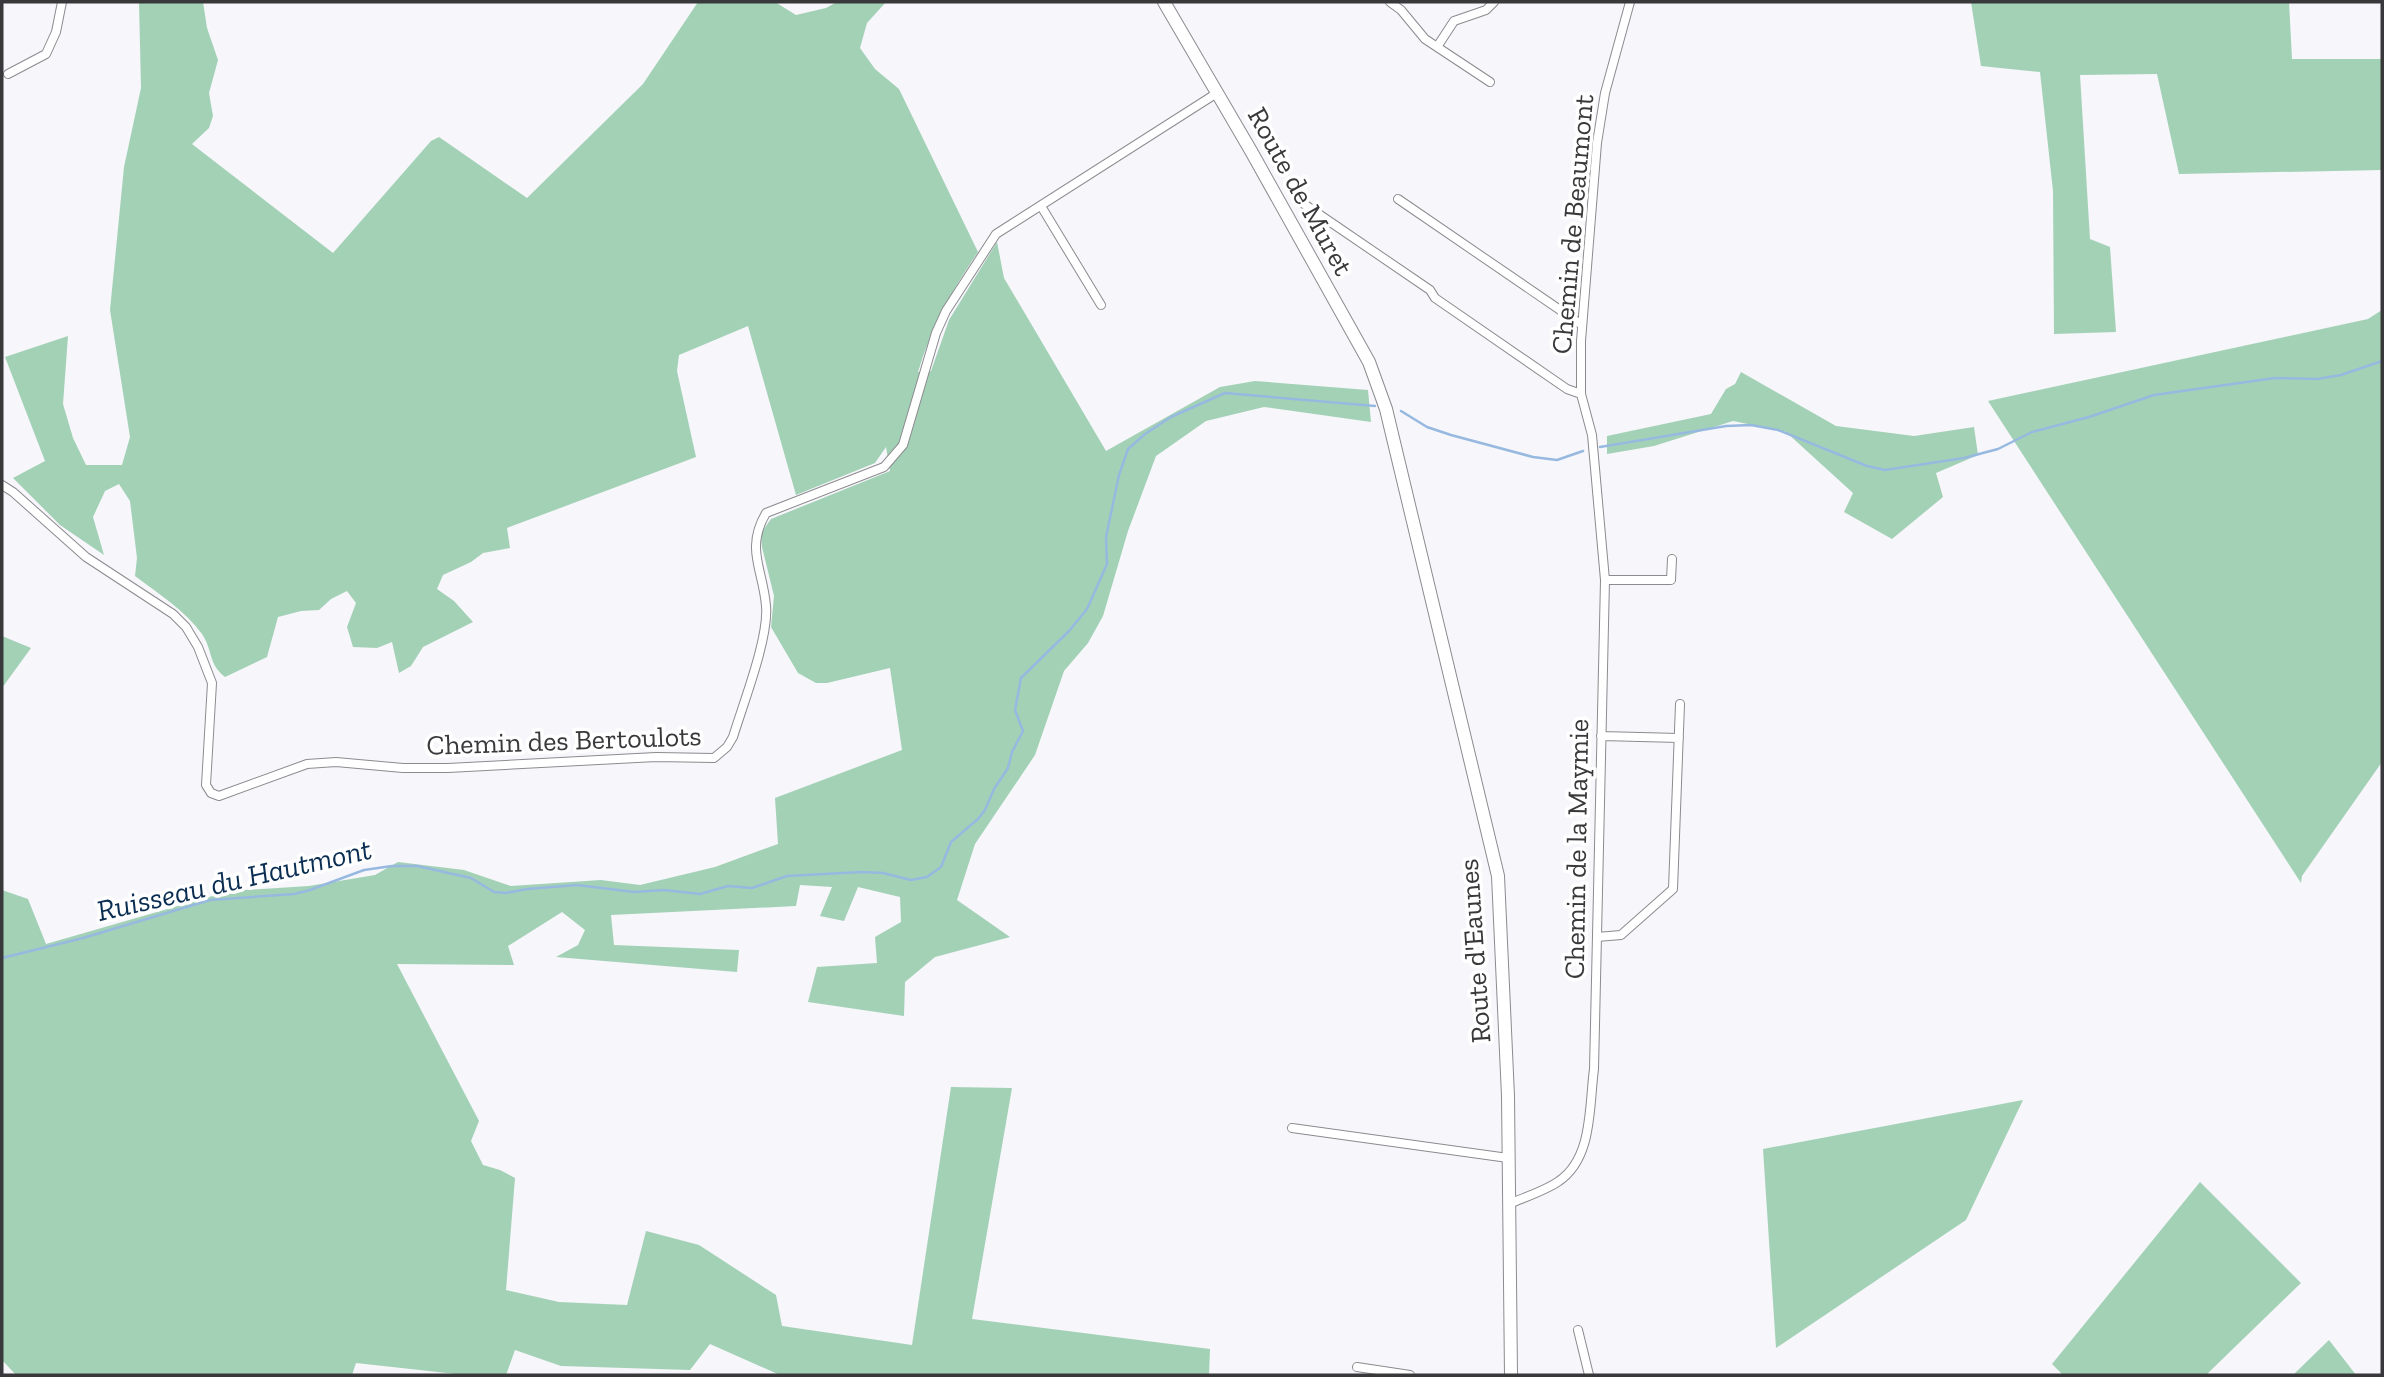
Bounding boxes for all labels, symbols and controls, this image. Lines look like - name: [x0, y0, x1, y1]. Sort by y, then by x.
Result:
- street label: Chemin de Beaumont: [1545, 92, 1600, 355]
- street label: Route de Muret: [1241, 101, 1361, 282]
- street label: Chemin des Bertoulots: [426, 719, 702, 762]
- street label: Chemin de la Maymie: [1558, 719, 1595, 979]
- water label: Ruisseau du Hautmont: [93, 831, 375, 929]
- street label: Route d'Eaunes: [1452, 858, 1497, 1044]

